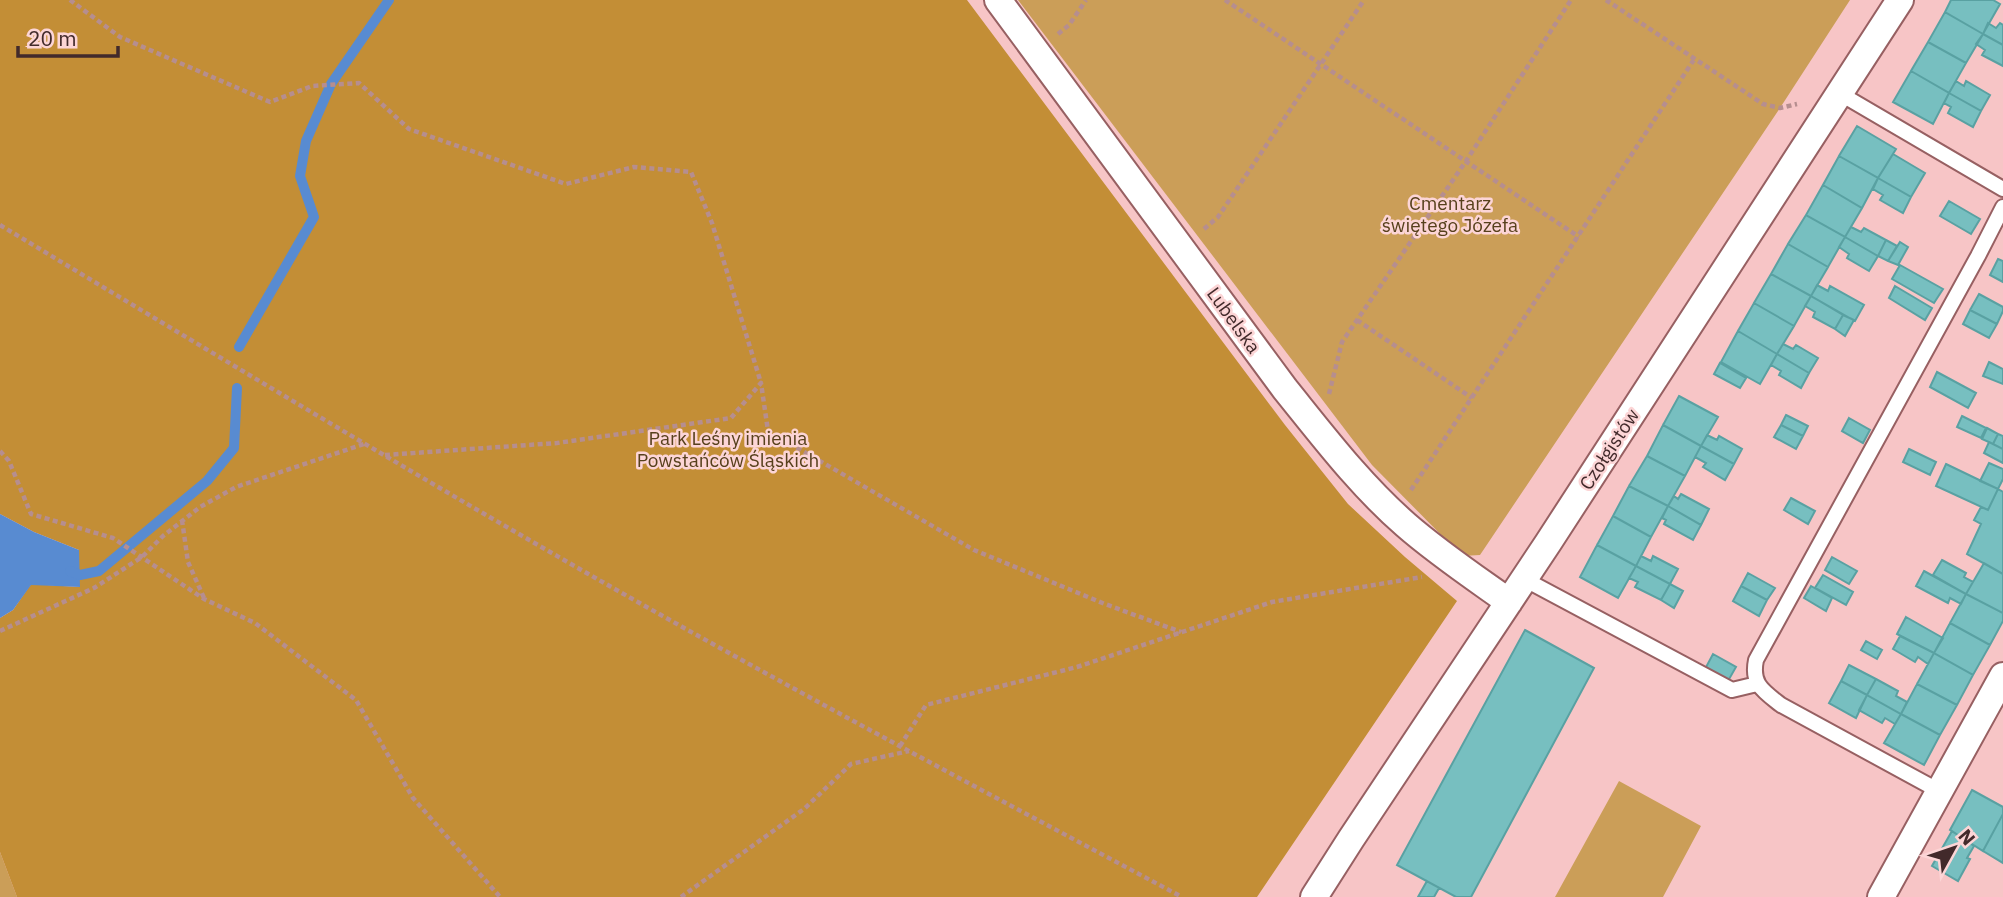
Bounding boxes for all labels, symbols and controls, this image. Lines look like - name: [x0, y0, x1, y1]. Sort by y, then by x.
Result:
- scale bar: [18, 14, 117, 58]
- text: 20 m: [28, 24, 77, 52]
- park label: Cmentarz świętego Józefa: [1382, 191, 1518, 237]
- street label: Lubelska: [1202, 282, 1266, 358]
- street label: Czołgistów: [1574, 404, 1644, 494]
- park label: Park Leśny imienia Powstańców Śląskich: [637, 426, 819, 472]
- north arrow: [1919, 813, 1989, 883]
- text: N: [1953, 824, 1981, 850]

